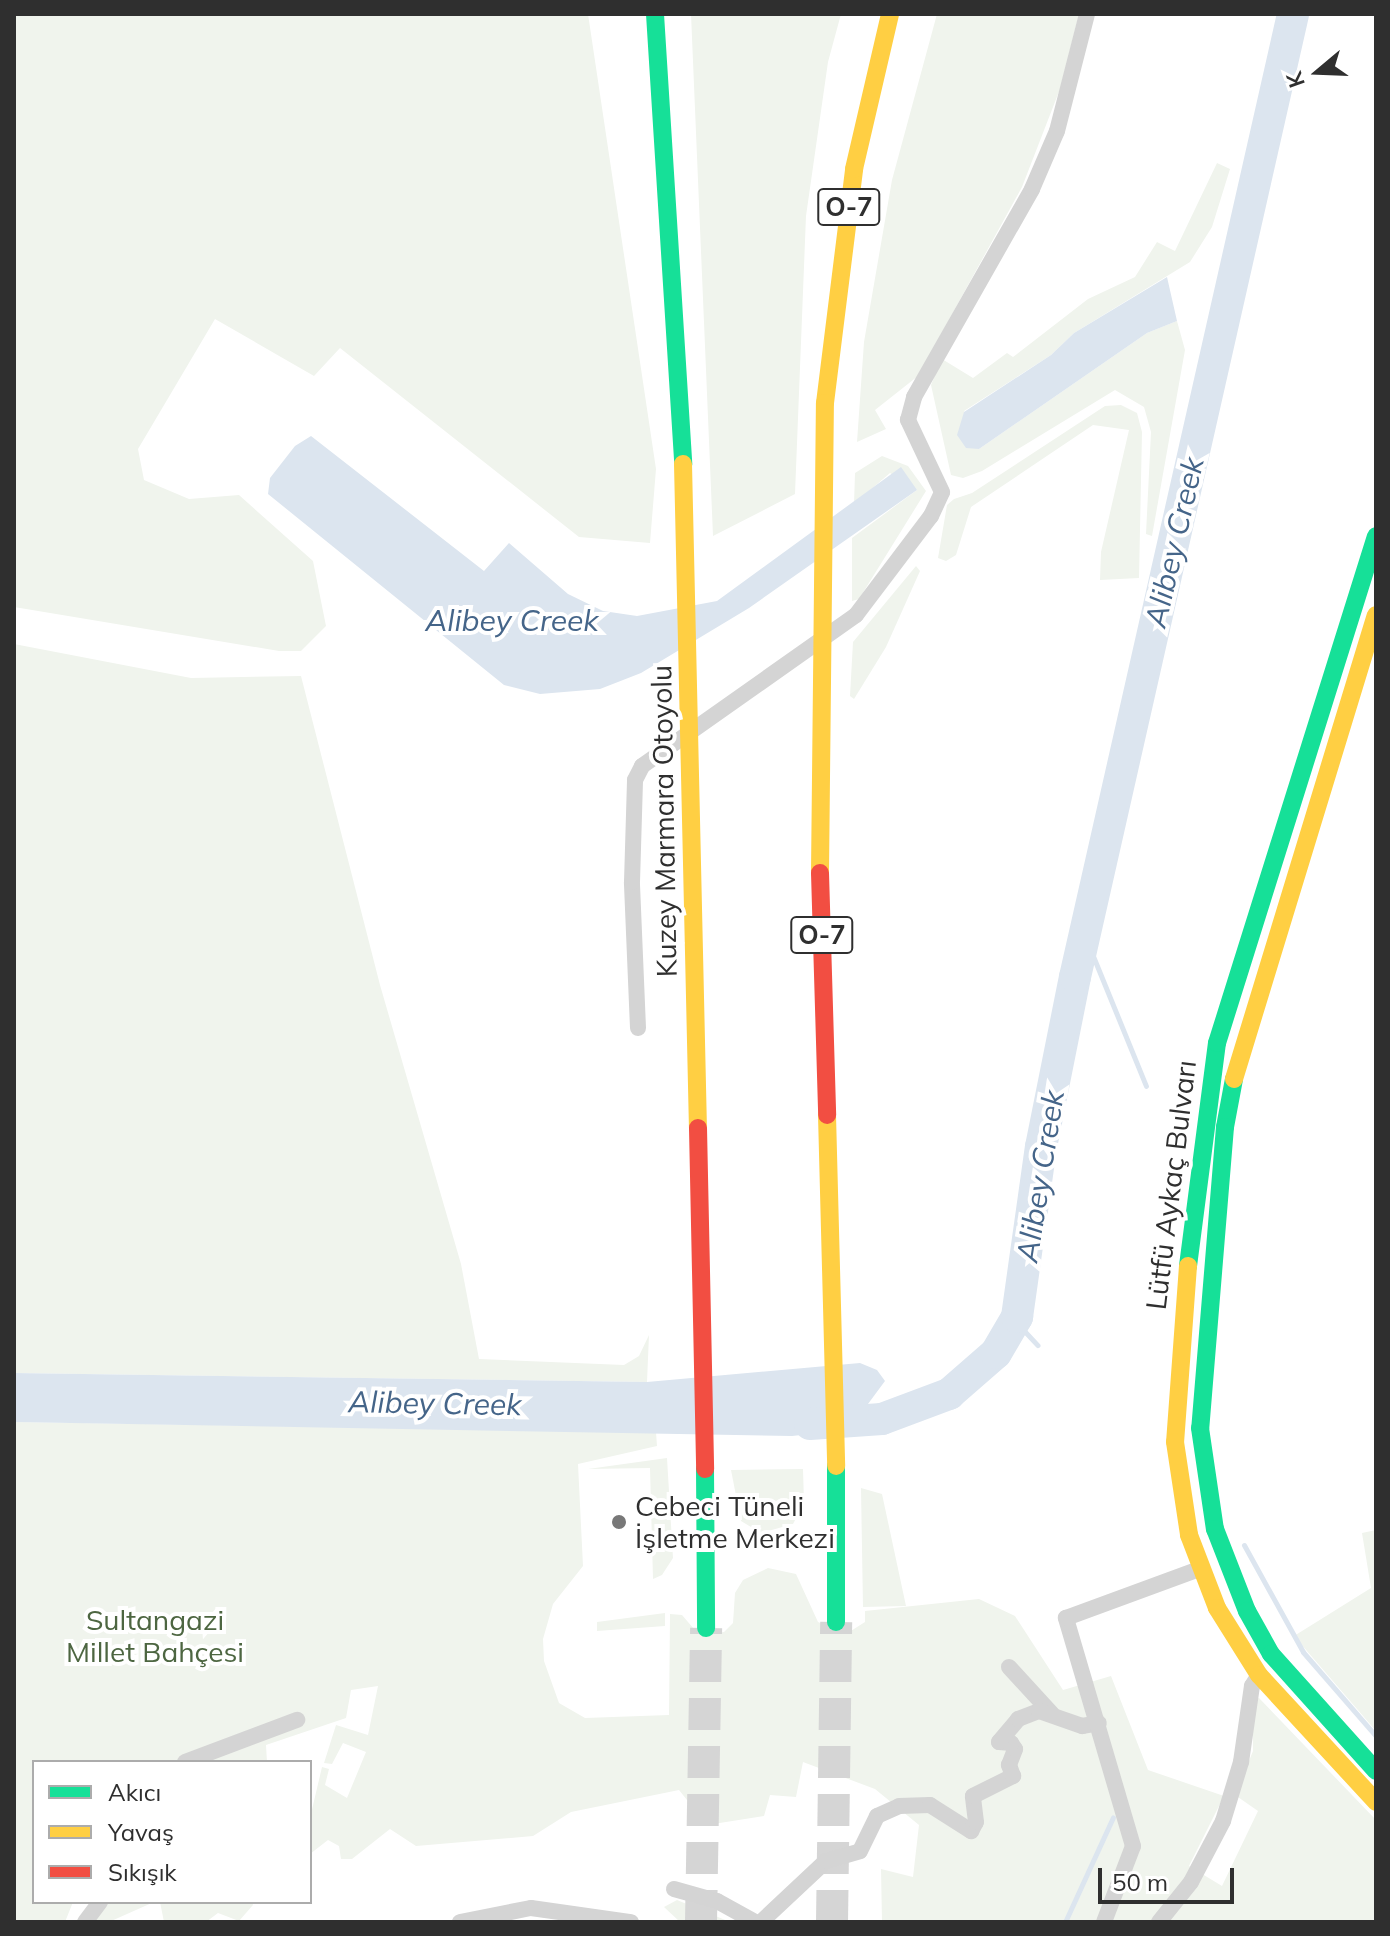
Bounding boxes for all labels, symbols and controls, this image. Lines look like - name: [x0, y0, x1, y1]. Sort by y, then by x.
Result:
- north arrow: [1278, 32, 1358, 112]
- text: K: [1280, 68, 1311, 91]
- road number: O-7: [817, 185, 881, 229]
- water label: Alibey Creek: [1137, 453, 1211, 631]
- water label: Alibey Creek: [425, 602, 599, 638]
- street label: Kuzey Marmara Otoyolu: [644, 665, 684, 977]
- road number: O-7: [790, 913, 854, 957]
- street label: Lütfü Aykaç Bulvarı: [1139, 1058, 1203, 1312]
- water label: Alibey Creek: [1009, 1087, 1071, 1265]
- water label: Alibey Creek: [348, 1383, 522, 1423]
- place label: Cebeci Tüneli İşletme Merkezi: [635, 1489, 835, 1555]
- marker: Cebeci Tüneli İşletme Merkezi: [610, 1513, 628, 1531]
- park label: Sultangazi Millet Bahçesi: [66, 1603, 244, 1669]
- legend: [32, 1760, 312, 1904]
- text: Akıcı: [108, 1777, 161, 1807]
- text: Yavaş: [108, 1817, 174, 1847]
- scale bar: [1102, 1852, 1238, 1902]
- text: Sıkışık: [108, 1857, 177, 1887]
- text: 50 m: [1112, 1867, 1168, 1897]

